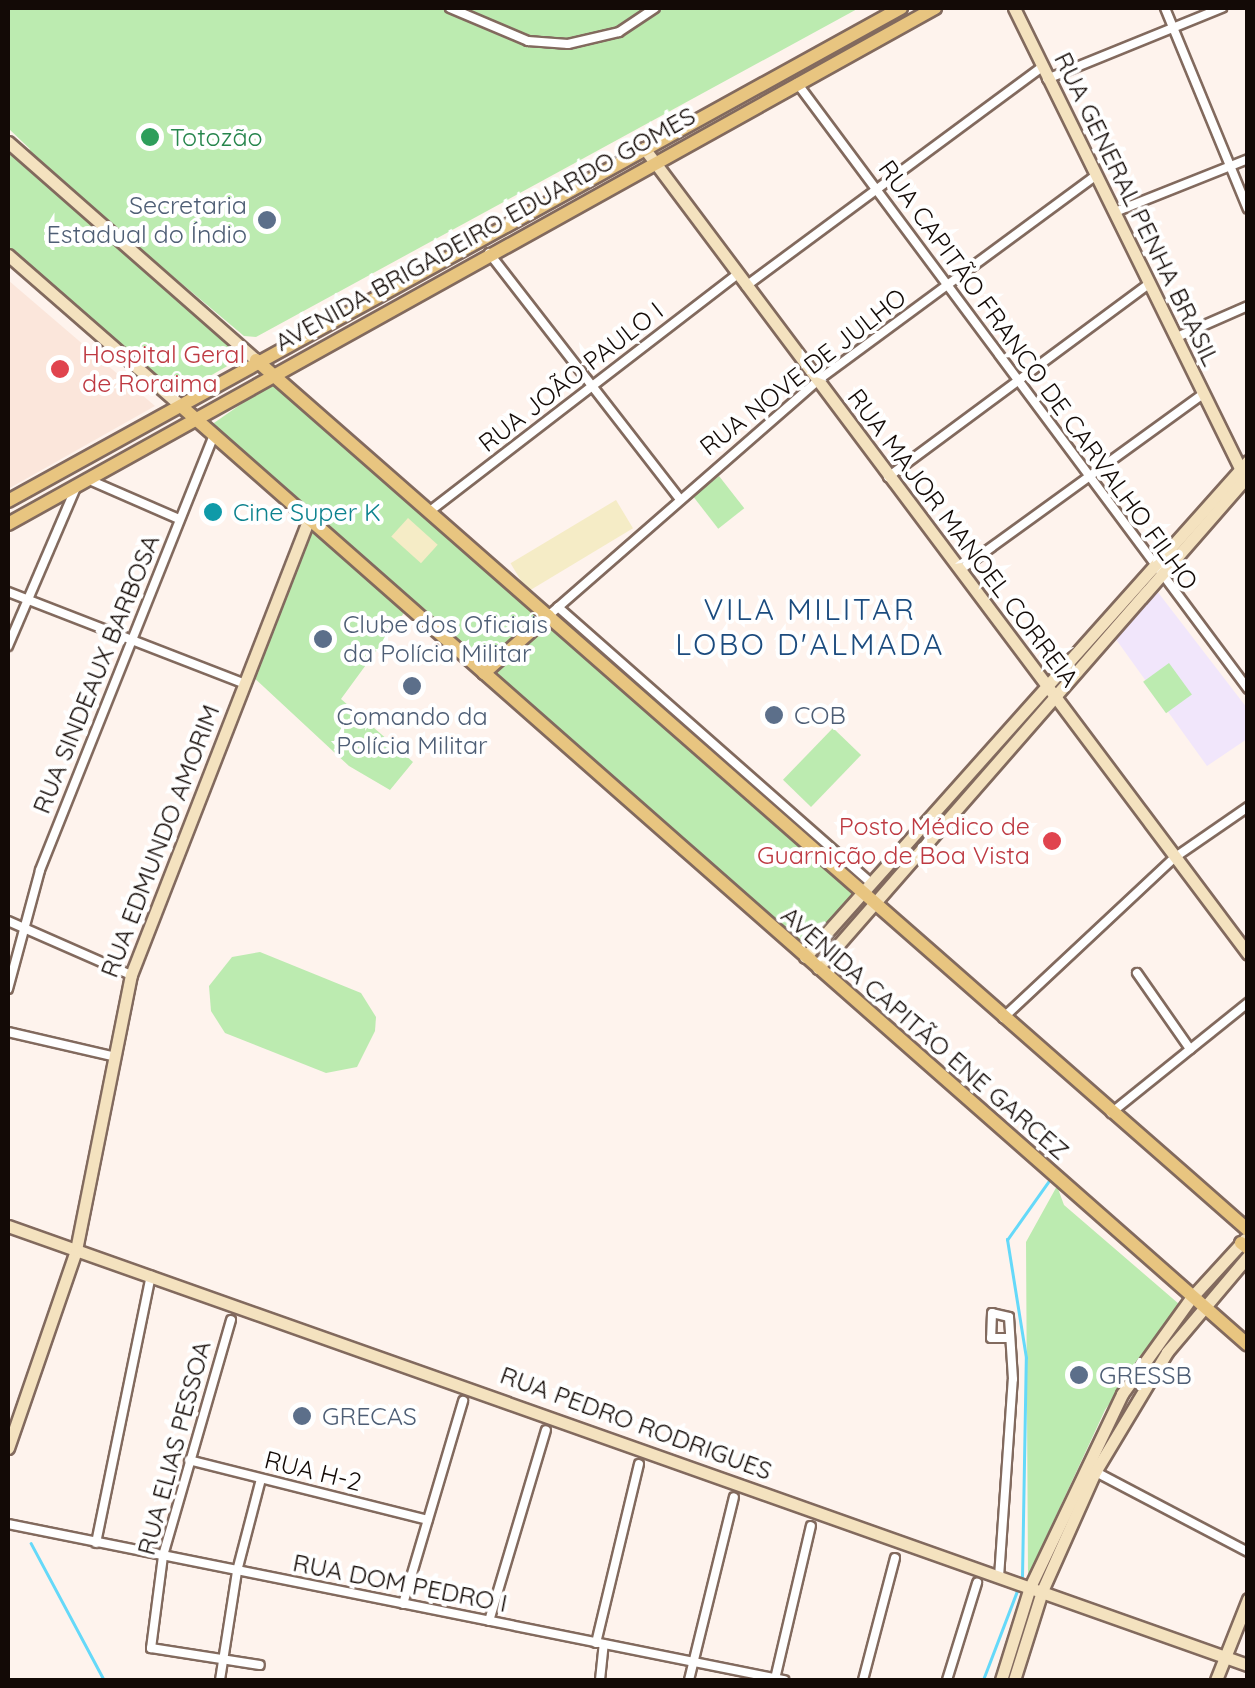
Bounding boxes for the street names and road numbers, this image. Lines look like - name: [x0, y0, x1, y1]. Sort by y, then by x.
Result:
- street label: RUA GENERAL PENHA BRASIL: [1048, 47, 1226, 371]
- street label: AVENIDA BRIGADEIRO EDUARDO GOMES: [270, 101, 700, 357]
- street label: RUA CAPITÃO FRANCO DE CARVALHO FILHO: [872, 154, 1204, 596]
- street label: RUA NOVE DE JULHO: [694, 282, 912, 462]
- street label: RUA JOÃO PAULO I: [473, 296, 669, 458]
- street label: RUA MAJOR MANOEL CORREIA: [841, 383, 1085, 693]
- street label: RUA SINDEAUX BARBOSA: [26, 530, 166, 818]
- street label: RUA EDMUNDO AMORIM: [94, 700, 226, 982]
- street label: AVENIDA CAPITÃO ENE GARCEZ: [775, 900, 1075, 1166]
- street label: RUA ELIAS PESSOA: [131, 1338, 217, 1558]
- street label: RUA PEDRO RODRIGUES: [496, 1360, 776, 1486]
- street label: RUA H-2: [261, 1444, 365, 1498]
- street label: RUA DOM PEDRO I: [290, 1548, 510, 1618]

